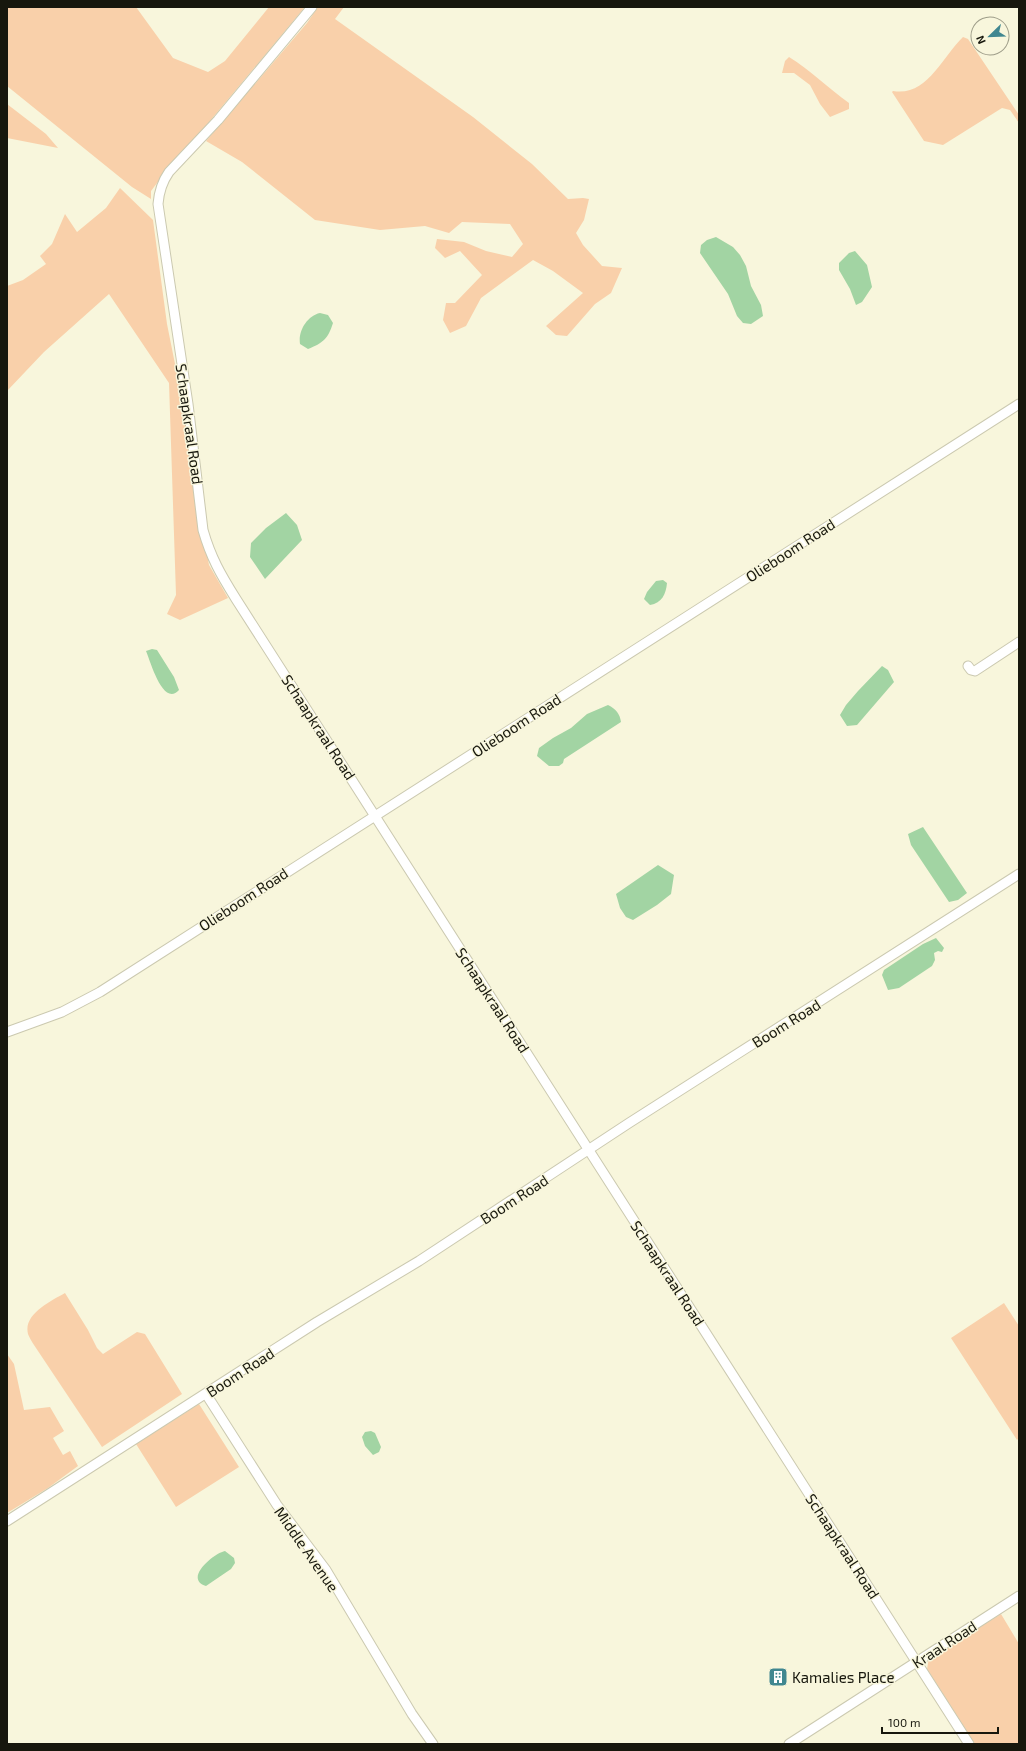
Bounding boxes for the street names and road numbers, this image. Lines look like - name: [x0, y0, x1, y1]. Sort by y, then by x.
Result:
- street label: Schaapkraal Road: [173, 362, 207, 486]
- street label: Olieboom Road: [742, 514, 838, 586]
- street label: Schaapkraal Road: [278, 671, 360, 783]
- street label: Olieboom Road: [468, 689, 564, 761]
- street label: Olieboom Road: [195, 863, 291, 935]
- street label: Schaapkraal Road: [452, 944, 534, 1056]
- street label: Boom Road: [748, 995, 824, 1051]
- street label: Boom Road: [477, 1170, 551, 1228]
- street label: Schaapkraal Road: [627, 1217, 709, 1329]
- street label: Boom Road: [203, 1343, 277, 1401]
- street label: Schaapkraal Road: [802, 1490, 884, 1602]
- street label: Middle Avenue: [271, 1503, 343, 1595]
- street label: Kraal Road: [908, 1616, 980, 1672]

